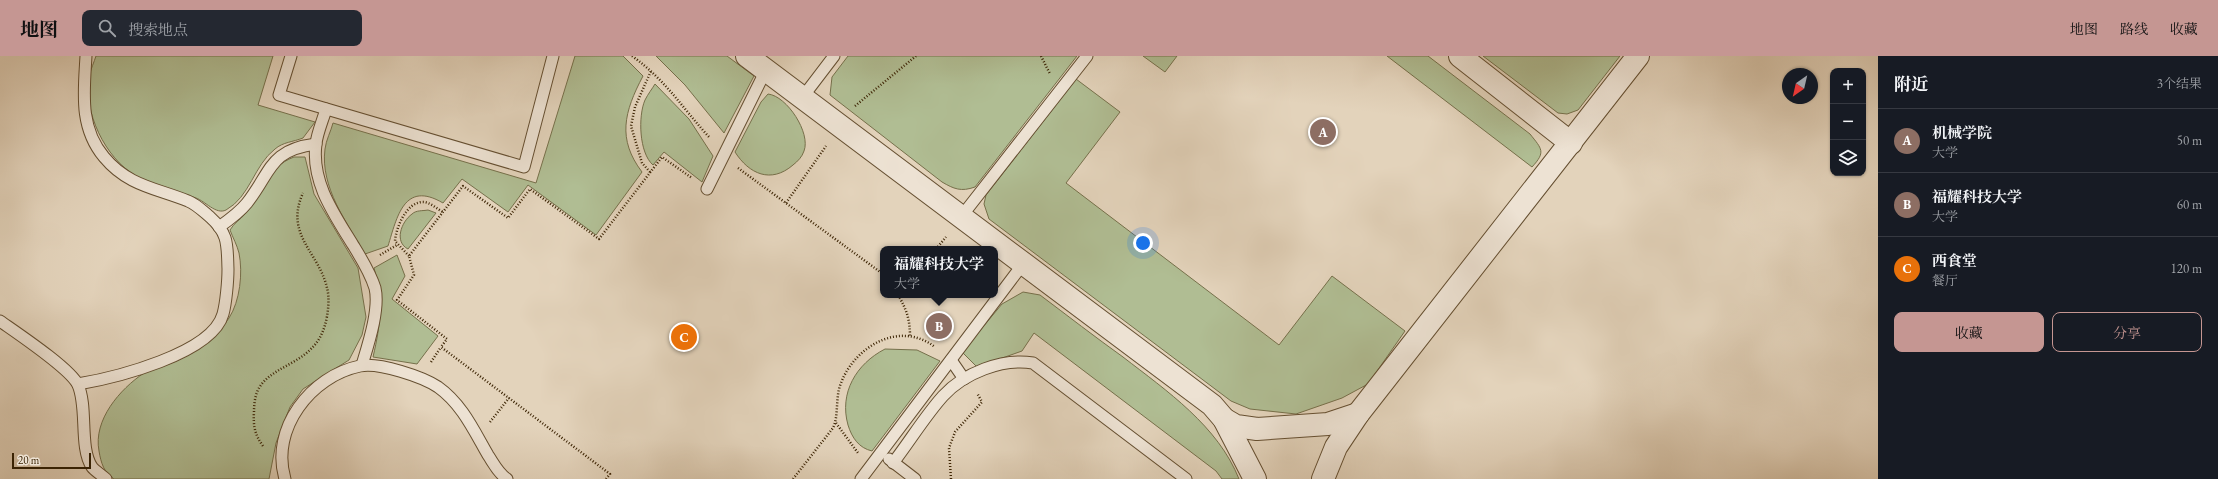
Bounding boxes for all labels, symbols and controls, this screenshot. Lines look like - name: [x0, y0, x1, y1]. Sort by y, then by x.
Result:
- search box: [82, 10, 362, 46]
- text: 地图: [20, 17, 58, 42]
- icon: search: [96, 17, 118, 39]
- text: 搜索地点: [128, 20, 188, 39]
- text: 地图: [2070, 20, 2098, 38]
- text: 路线: [2120, 20, 2148, 38]
- text: 收藏: [2170, 20, 2198, 38]
- north arrow: [1782, 68, 1818, 104]
- map controls: [1830, 68, 1866, 176]
- button: +: [1830, 68, 1866, 104]
- text: 附近: [1894, 73, 1928, 95]
- text: 3个结果: [2157, 75, 2202, 92]
- button: −: [1830, 104, 1866, 140]
- pin: A: [1310, 117, 1336, 147]
- text: 机械学院: [1932, 123, 1992, 142]
- text: A: [1902, 132, 1912, 149]
- text: 50 m: [2177, 132, 2202, 149]
- button: layers: [1830, 140, 1866, 176]
- text: 大学: [1932, 144, 1958, 161]
- text: 福耀科技大学: [1932, 187, 2022, 206]
- text: B: [1903, 196, 1911, 213]
- text: 60 m: [2177, 196, 2202, 213]
- text: 大学: [1932, 208, 1958, 225]
- your location: [1133, 233, 1153, 253]
- popup: [880, 246, 998, 298]
- text: 西食堂: [1932, 251, 1977, 270]
- text: 福耀科技大学: [894, 254, 984, 273]
- text: C: [1902, 260, 1912, 277]
- text: 120 m: [2171, 260, 2202, 277]
- text: 餐厅: [1932, 272, 1958, 289]
- text: 大学: [894, 275, 920, 292]
- pin: B: [926, 311, 952, 341]
- button: 收藏: [1894, 312, 2044, 352]
- button: 分享: [2052, 312, 2202, 352]
- pin: C: [671, 322, 697, 352]
- scale bar: [12, 451, 91, 470]
- text: 20 m: [18, 453, 39, 467]

